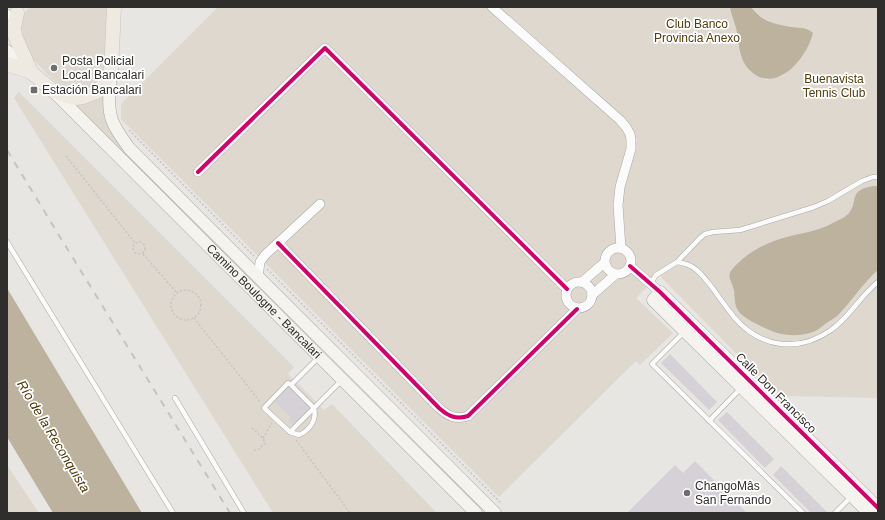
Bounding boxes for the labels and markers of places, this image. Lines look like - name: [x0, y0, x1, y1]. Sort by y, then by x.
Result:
- place label: Posta Policial Local Bancalari: [62, 54, 144, 82]
- marker: Posta Policial Local Bancalari: [49, 63, 59, 73]
- place label: Estación Bancalari: [42, 83, 141, 97]
- marker: Estación Bancalari: [29, 85, 39, 95]
- place label: ChangoMâs San Fernando: [695, 479, 771, 507]
- marker: ChangoMâs San Fernando: [682, 488, 692, 498]

